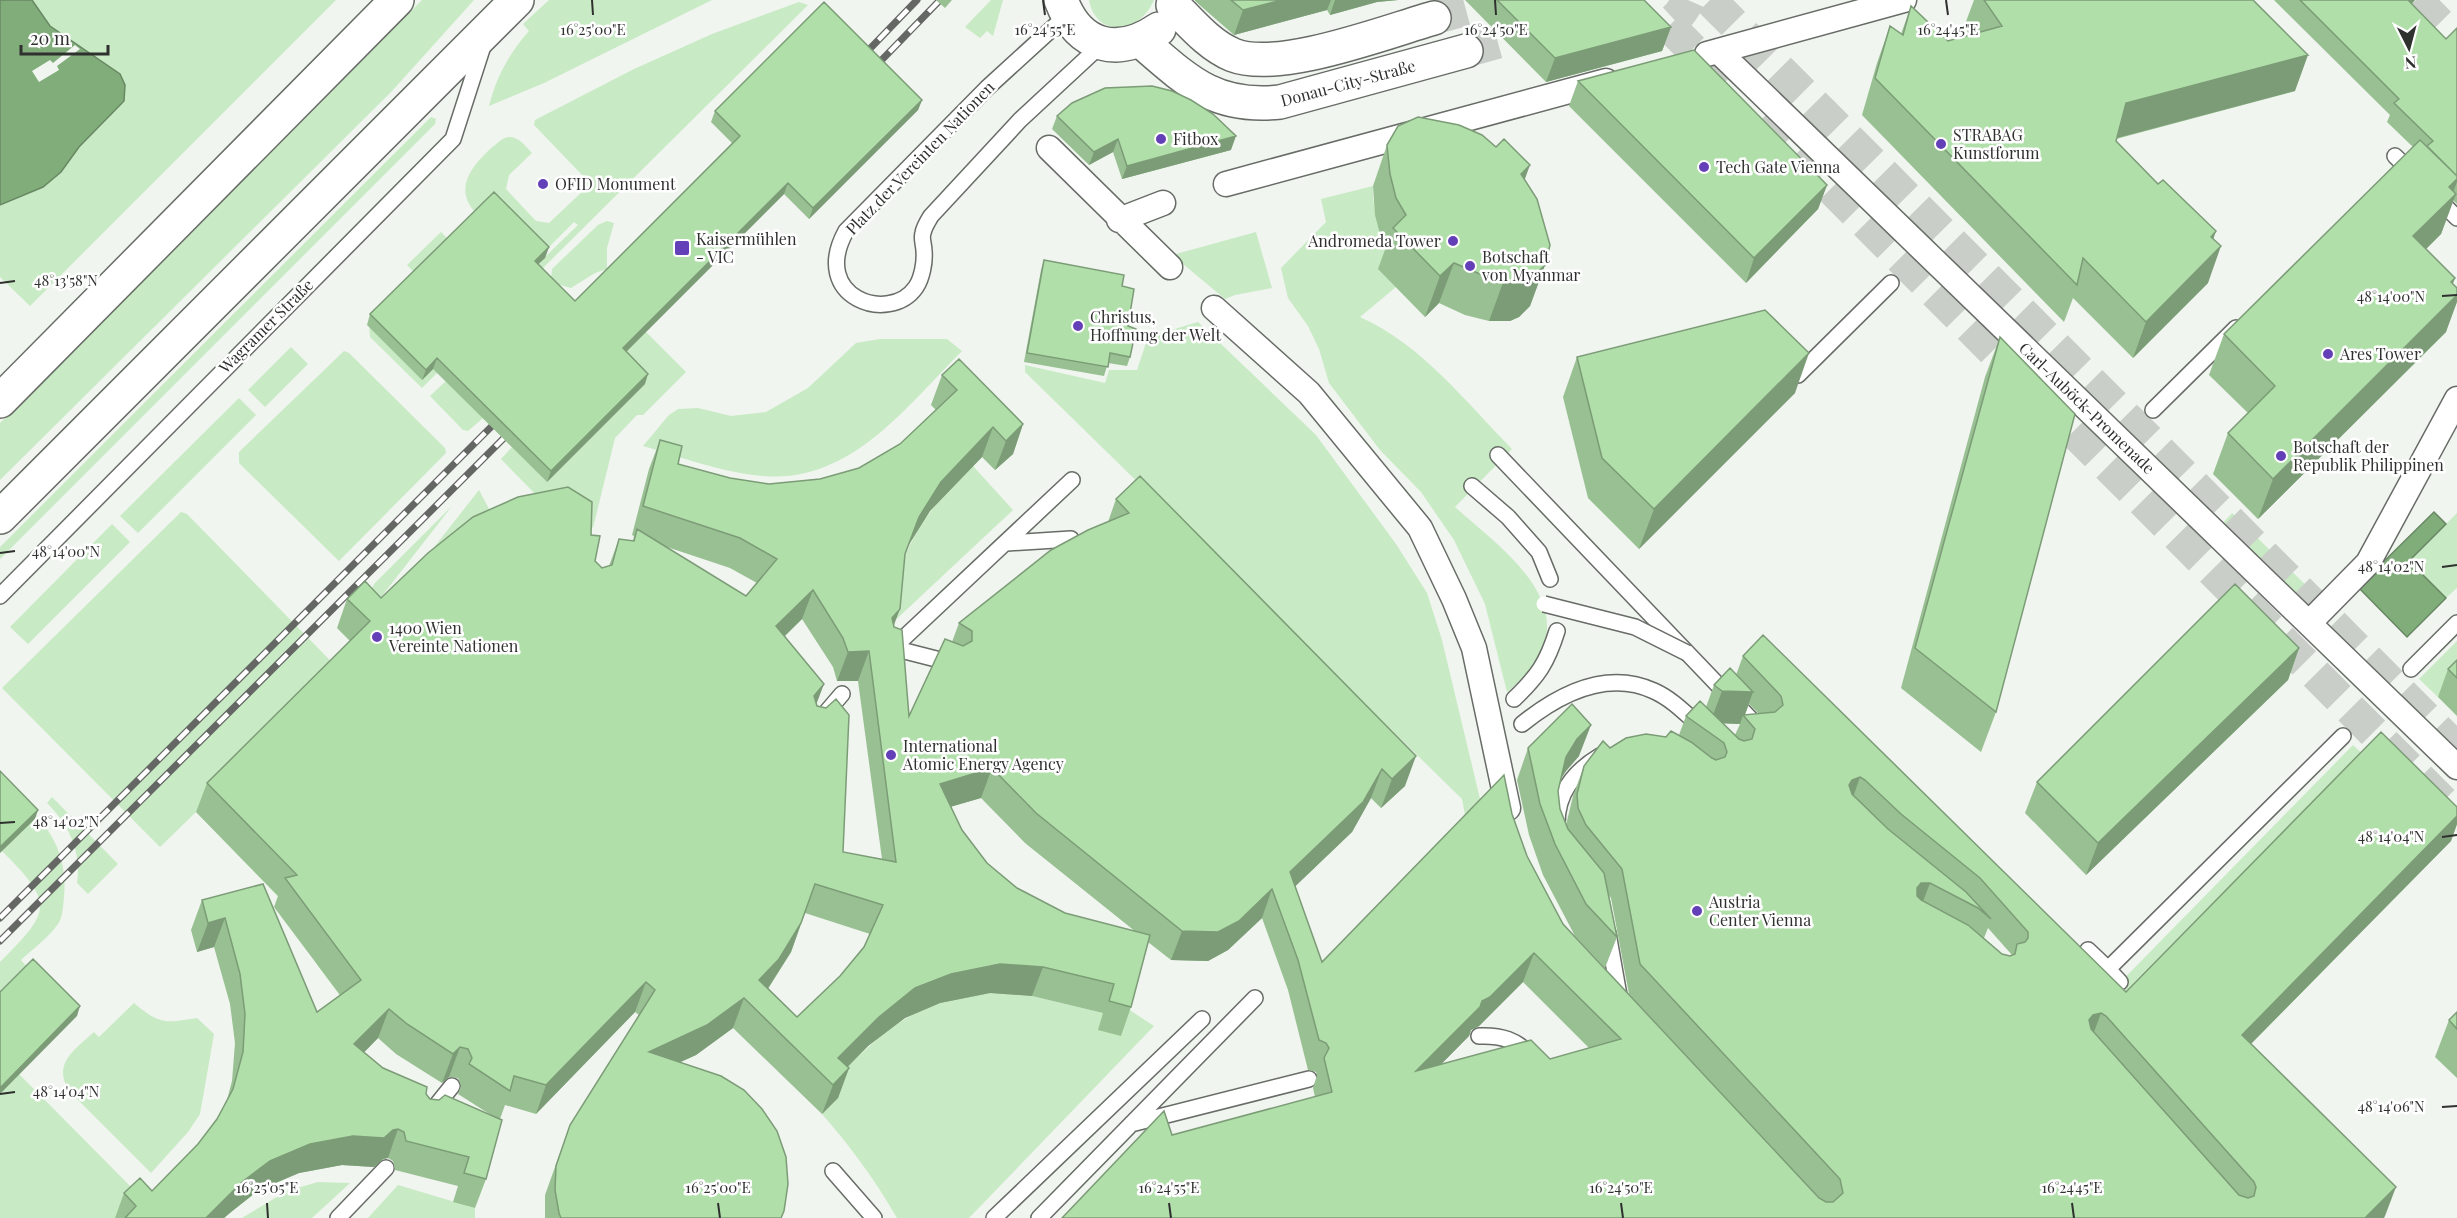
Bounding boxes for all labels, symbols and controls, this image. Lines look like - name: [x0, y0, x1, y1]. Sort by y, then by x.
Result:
- scale bar: [21, 18, 108, 56]
- north arrow: [2379, 18, 2439, 78]
- text: 16°25'00"E: [560, 19, 626, 39]
- text: 16°24'55"E: [1015, 19, 1075, 39]
- text: 16°24'50"E: [1464, 19, 1528, 39]
- text: 16°24'45"E: [1917, 19, 1979, 39]
- text: 20 m: [30, 26, 70, 50]
- text: N: [2403, 52, 2417, 75]
- street label: Donau-City-Straße: [1278, 54, 1418, 111]
- street label: Platz der Vereinten Nationen: [841, 76, 999, 239]
- place label: STRABAG Kunstforum: [1953, 124, 2040, 163]
- place label: Fitbox: [1173, 128, 1219, 149]
- marker: Fitbox: [1154, 132, 1168, 146]
- marker: STRABAG Kunstforum: [1934, 137, 1948, 151]
- place label: Tech Gate Vienna: [1716, 156, 1840, 177]
- marker: Tech Gate Vienna: [1697, 160, 1711, 174]
- place label: OFID Monument: [555, 173, 676, 194]
- marker: OFID Monument: [536, 177, 550, 191]
- place label: Kaisermühlen - VIC: [696, 228, 797, 267]
- place label: Andromeda Tower: [1307, 230, 1441, 251]
- marker: Andromeda Tower: [1446, 234, 1460, 248]
- marker: Kaisermühlen - VIC: [673, 239, 691, 257]
- place label: Botschaft von Myanmar: [1481, 246, 1580, 285]
- marker: Botschaft von Myanmar: [1463, 259, 1477, 273]
- text: 48°13'58"N: [34, 270, 98, 290]
- street label: Wagramer Straße: [213, 274, 317, 378]
- text: 48°14'00"N: [2357, 286, 2426, 306]
- place label: Christus, Hoffnung der Welt: [1090, 306, 1221, 345]
- marker: Christus, Hoffnung der Welt: [1071, 319, 1085, 333]
- street label: Carl-Auböck-Promenade: [2015, 337, 2160, 478]
- place label: Ares Tower: [2339, 343, 2421, 364]
- marker: Ares Tower: [2321, 347, 2335, 361]
- place label: Botschaft der Republik Philippinen: [2293, 436, 2444, 475]
- marker: Botschaft der Republik Philippinen: [2274, 449, 2288, 463]
- text: 48°14'00"N: [32, 541, 101, 561]
- text: 48°14'02"N: [2358, 556, 2425, 576]
- place label: 1400 Wien Vereinte Nationen: [388, 617, 519, 656]
- marker: 1400 Wien Vereinte Nationen: [370, 630, 384, 644]
- place label: International Atomic Energy Agency: [902, 735, 1064, 774]
- marker: International Atomic Energy Agency: [884, 748, 898, 762]
- text: 48°14'02"N: [33, 811, 100, 831]
- text: 48°14'04"N: [2358, 826, 2425, 846]
- place label: Austria Center Vienna: [1708, 891, 1811, 930]
- marker: Austria Center Vienna: [1690, 904, 1704, 918]
- text: 48°14'04"N: [33, 1081, 100, 1101]
- text: 48°14'06"N: [2357, 1096, 2425, 1116]
- text: 16°25'05"E: [236, 1177, 298, 1197]
- text: 16°25'00"E: [685, 1177, 751, 1197]
- text: 16°24'55"E: [1139, 1177, 1199, 1197]
- text: 16°24'50"E: [1589, 1177, 1653, 1197]
- text: 16°24'45"E: [2041, 1177, 2103, 1197]

